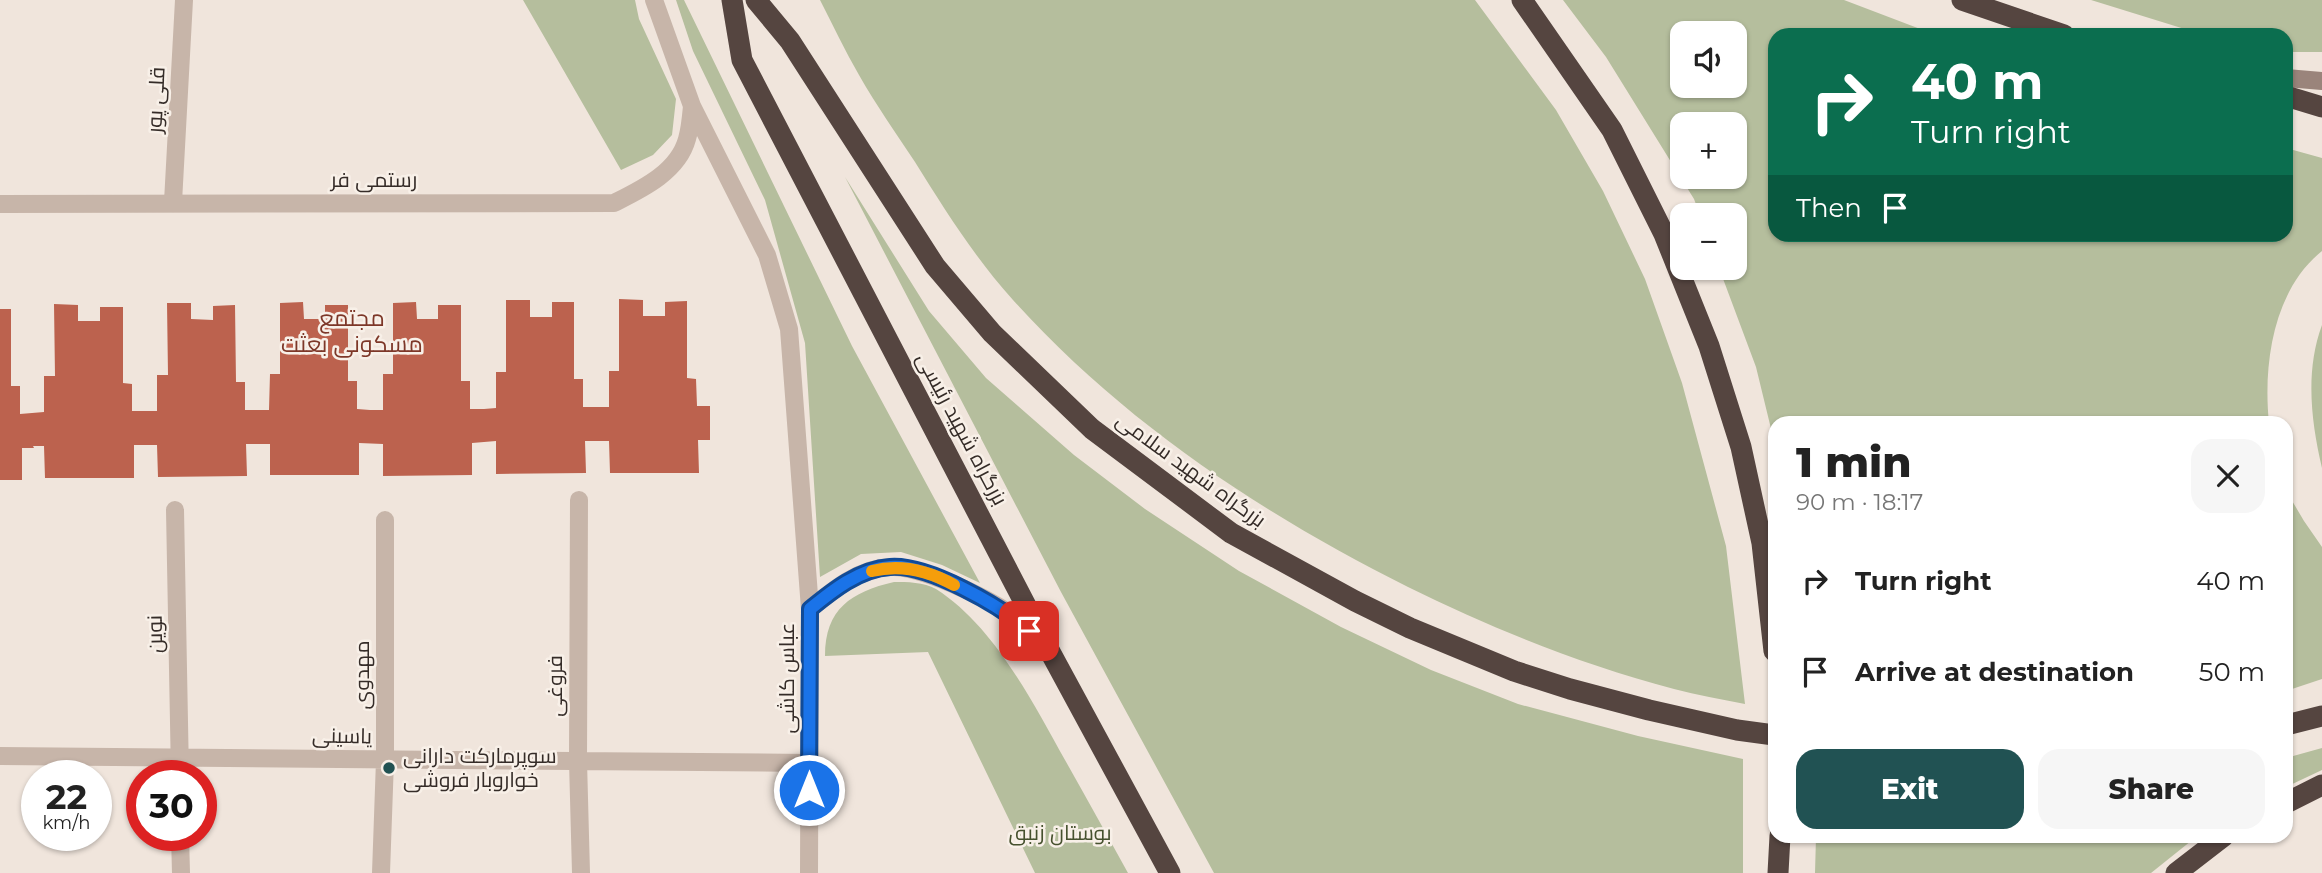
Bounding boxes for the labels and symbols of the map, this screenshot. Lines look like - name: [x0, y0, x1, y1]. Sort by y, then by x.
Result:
- street label: قلی پور: [141, 66, 172, 135]
- street label: رستمی فر: [330, 167, 417, 193]
- district label: مجتمع مسکونی بعثت: [281, 304, 423, 358]
- street label: بزرگراه شهید رئیسی: [911, 348, 1013, 510]
- street label: بزرگراه شهید سلامی: [1111, 407, 1271, 533]
- pin: [999, 601, 1059, 661]
- street label: نوین: [142, 615, 168, 653]
- street label: عباس کاشی: [774, 623, 800, 734]
- street label: مهدوی: [349, 641, 375, 709]
- street label: فروغی: [542, 655, 568, 717]
- street label: یاسینی: [312, 722, 373, 750]
- place label: سوپرمارکت دارانی خواروبار فروشی: [403, 743, 557, 793]
- position arrow: [772, 753, 846, 827]
- speed limit sign: 30: [126, 760, 217, 851]
- marker: سوپرمارکت دارانی خواروبار فروشی: [381, 760, 397, 776]
- park label: بوستان زنبق: [1008, 820, 1112, 846]

